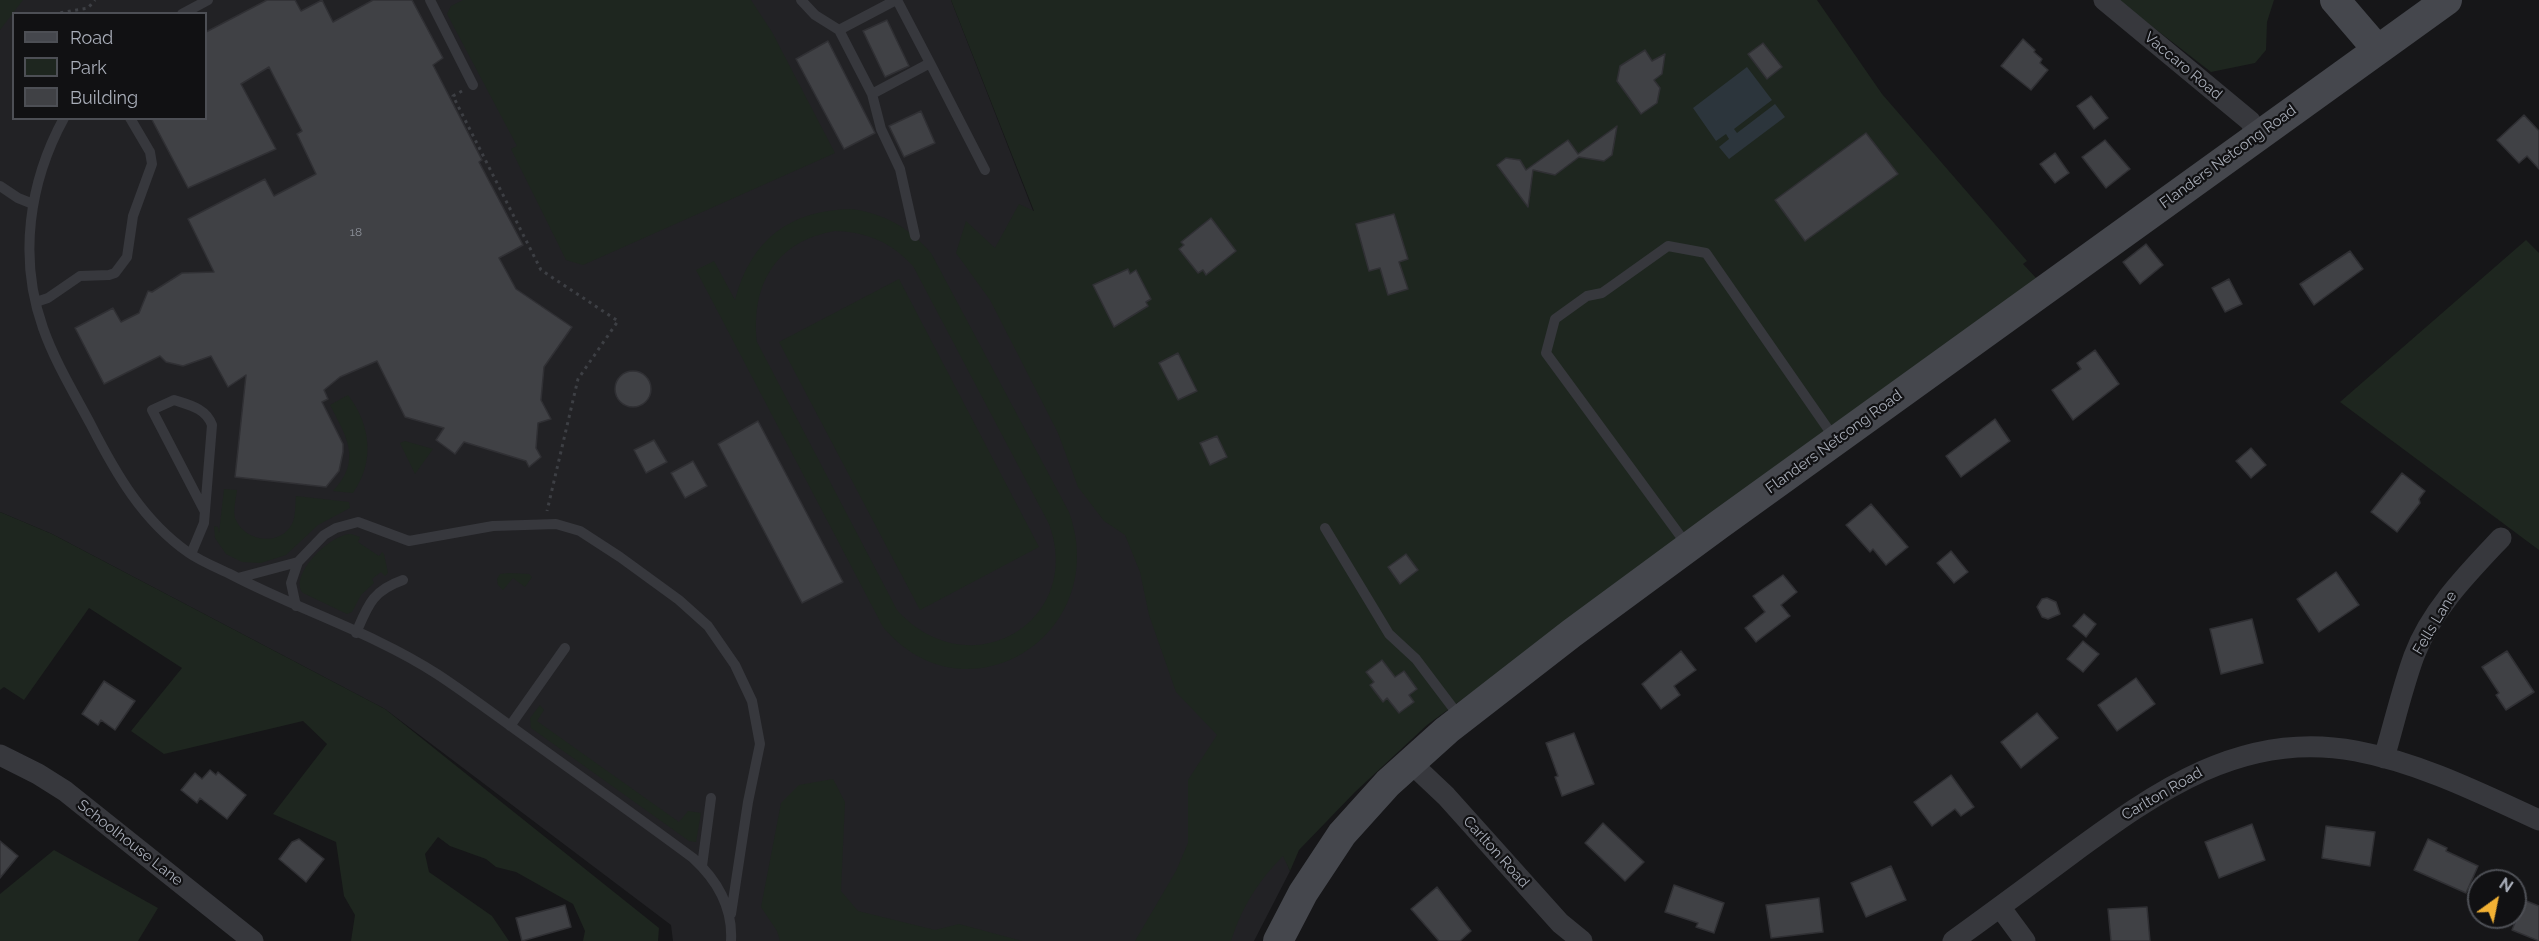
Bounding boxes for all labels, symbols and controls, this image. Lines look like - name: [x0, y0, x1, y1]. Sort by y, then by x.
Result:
- legend: [12, 12, 207, 120]
- text: Road: [70, 27, 113, 48]
- street label: Vaccaro Road: [2140, 28, 2226, 104]
- text: Park: [70, 57, 107, 78]
- text: Building: [70, 87, 138, 108]
- street label: Flanders Netcong Road: [2156, 101, 2300, 213]
- house number: 18: [350, 225, 362, 239]
- street label: Flanders Netcong Road: [1762, 386, 1906, 498]
- street label: Fells Lane: [2409, 588, 2461, 658]
- street label: Carlton Road: [2118, 764, 2206, 824]
- street label: Schoolhouse Lane: [74, 796, 186, 890]
- street label: Carlton Road: [1459, 812, 1533, 892]
- north arrow: [2467, 869, 2527, 929]
- text: N: [2496, 874, 2516, 896]

